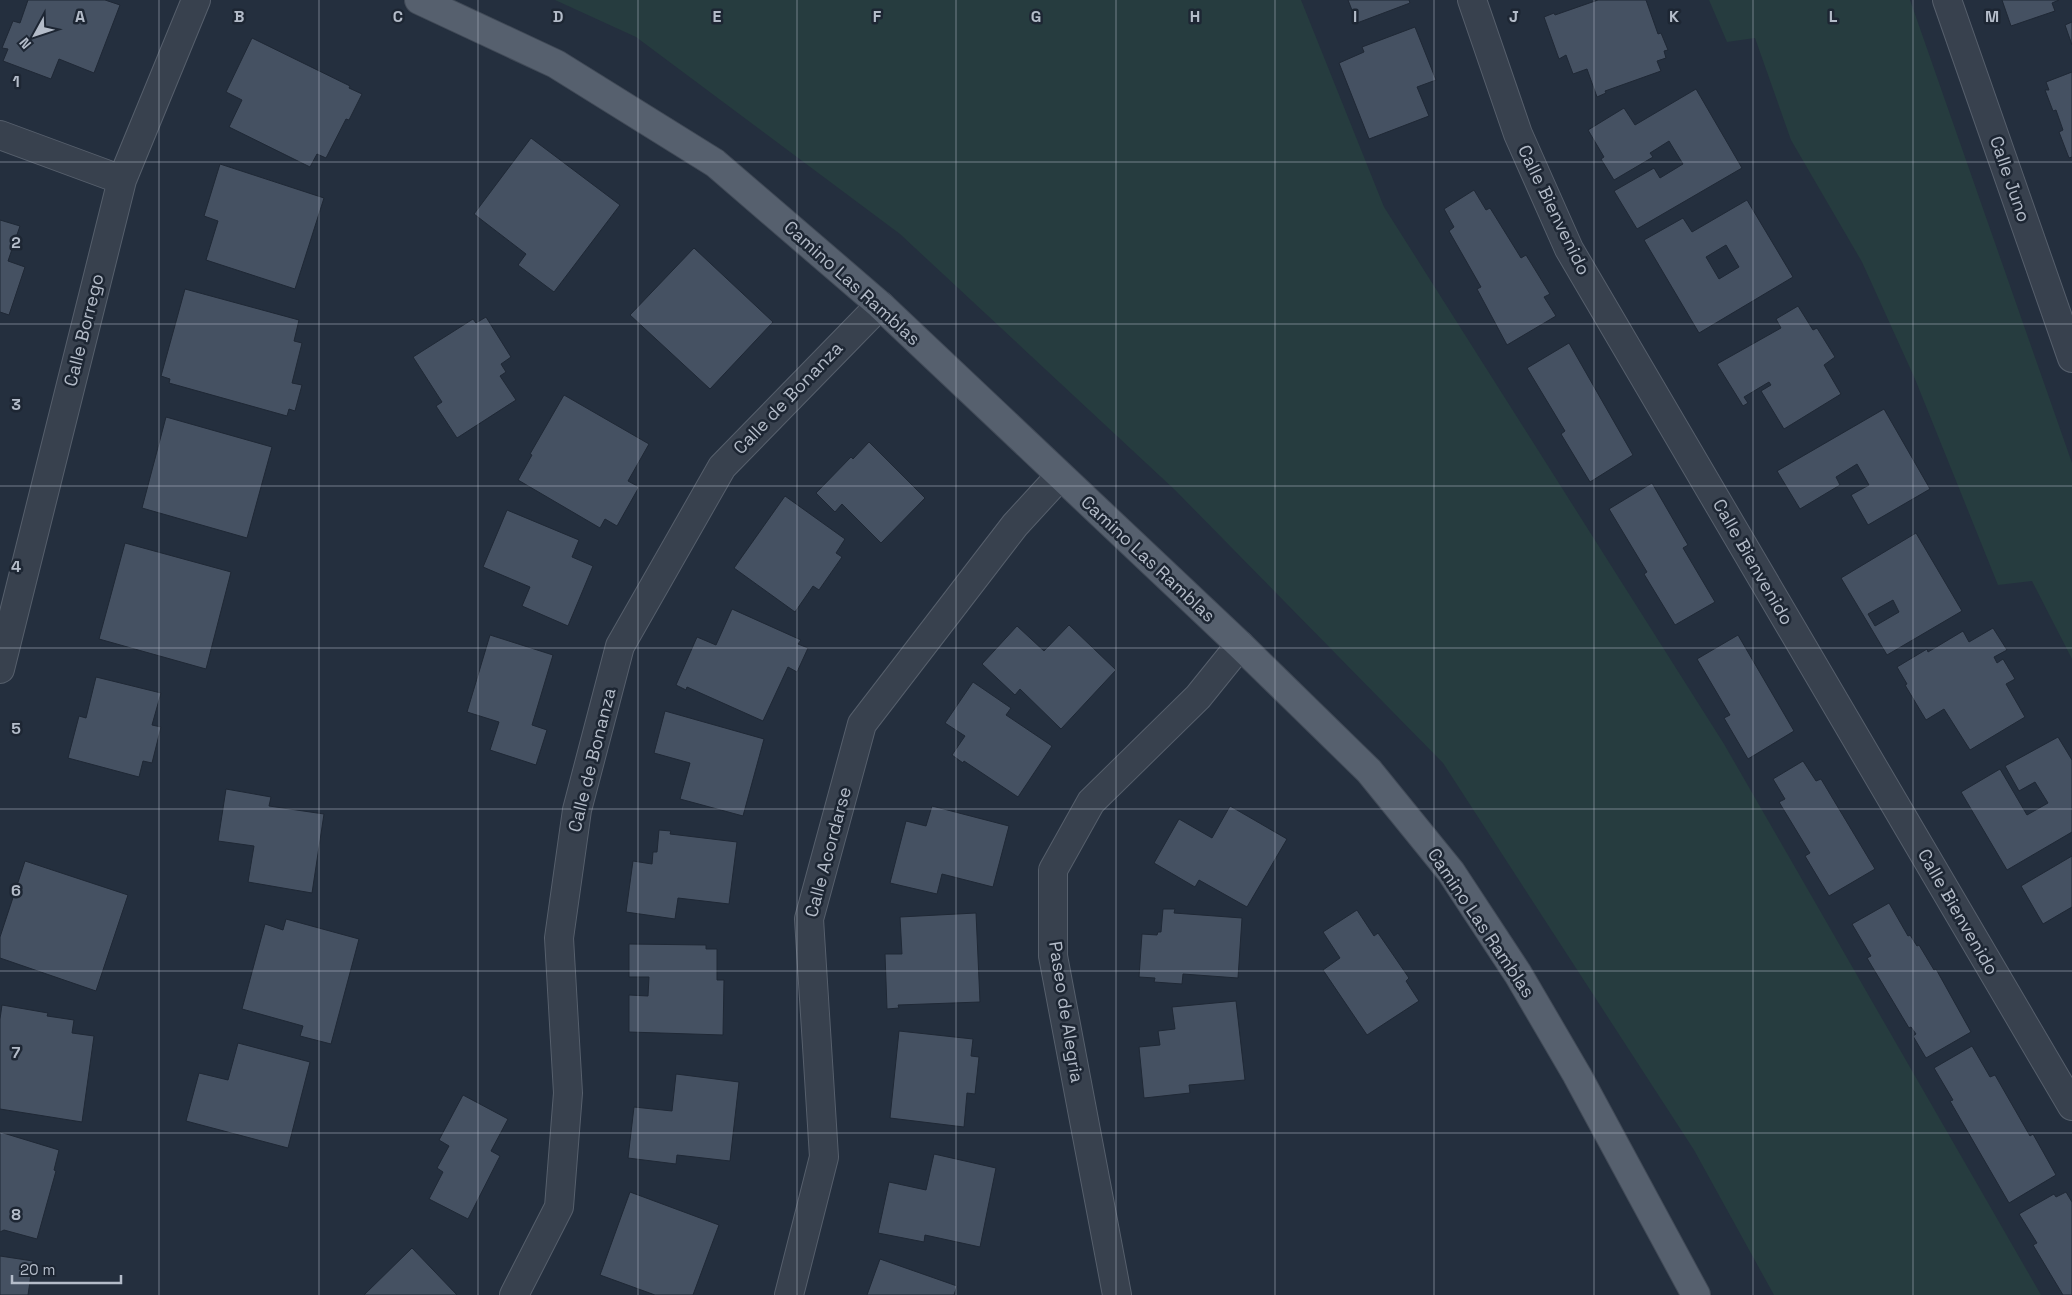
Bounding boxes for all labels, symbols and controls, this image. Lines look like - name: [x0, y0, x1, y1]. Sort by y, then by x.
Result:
- text: A: [75, 6, 85, 27]
- text: B: [234, 6, 244, 27]
- text: C: [393, 6, 403, 27]
- text: D: [553, 6, 563, 27]
- text: E: [713, 6, 722, 27]
- text: F: [873, 6, 882, 27]
- text: G: [1031, 6, 1041, 27]
- text: H: [1190, 6, 1200, 27]
- text: I: [1353, 6, 1357, 27]
- text: J: [1509, 6, 1519, 27]
- text: K: [1669, 6, 1679, 27]
- text: L: [1829, 6, 1838, 27]
- text: M: [1985, 6, 1999, 27]
- north arrow: [10, 10, 60, 60]
- text: N: [15, 34, 35, 53]
- text: 1: [12, 71, 20, 92]
- street label: Calle Juno: [1985, 133, 2036, 225]
- street label: Calle Bienvenido: [1513, 141, 1596, 279]
- street label: Camino Las Ramblas: [779, 215, 925, 350]
- text: 2: [11, 232, 21, 253]
- street label: Calle Borrego: [58, 271, 109, 389]
- street label: Calle de Bonanza: [728, 336, 847, 459]
- text: 3: [11, 394, 21, 415]
- street label: Camino Las Ramblas: [1076, 490, 1220, 627]
- street label: Calle Bienvenido: [1708, 495, 1799, 629]
- text: 4: [11, 556, 21, 577]
- street label: Calle de Bonanza: [562, 685, 621, 834]
- text: 5: [11, 718, 21, 739]
- street label: Calle Acordarse: [799, 784, 856, 920]
- street label: Camino Las Ramblas: [1423, 843, 1540, 1002]
- street label: Calle Bienvenido: [1913, 845, 2004, 979]
- text: 6: [11, 880, 21, 901]
- street label: Paseo de Alegria: [1044, 940, 1089, 1084]
- text: 7: [12, 1042, 21, 1063]
- text: 8: [11, 1204, 21, 1225]
- scale bar: [12, 1252, 121, 1284]
- text: 20 m: [20, 1260, 55, 1279]

